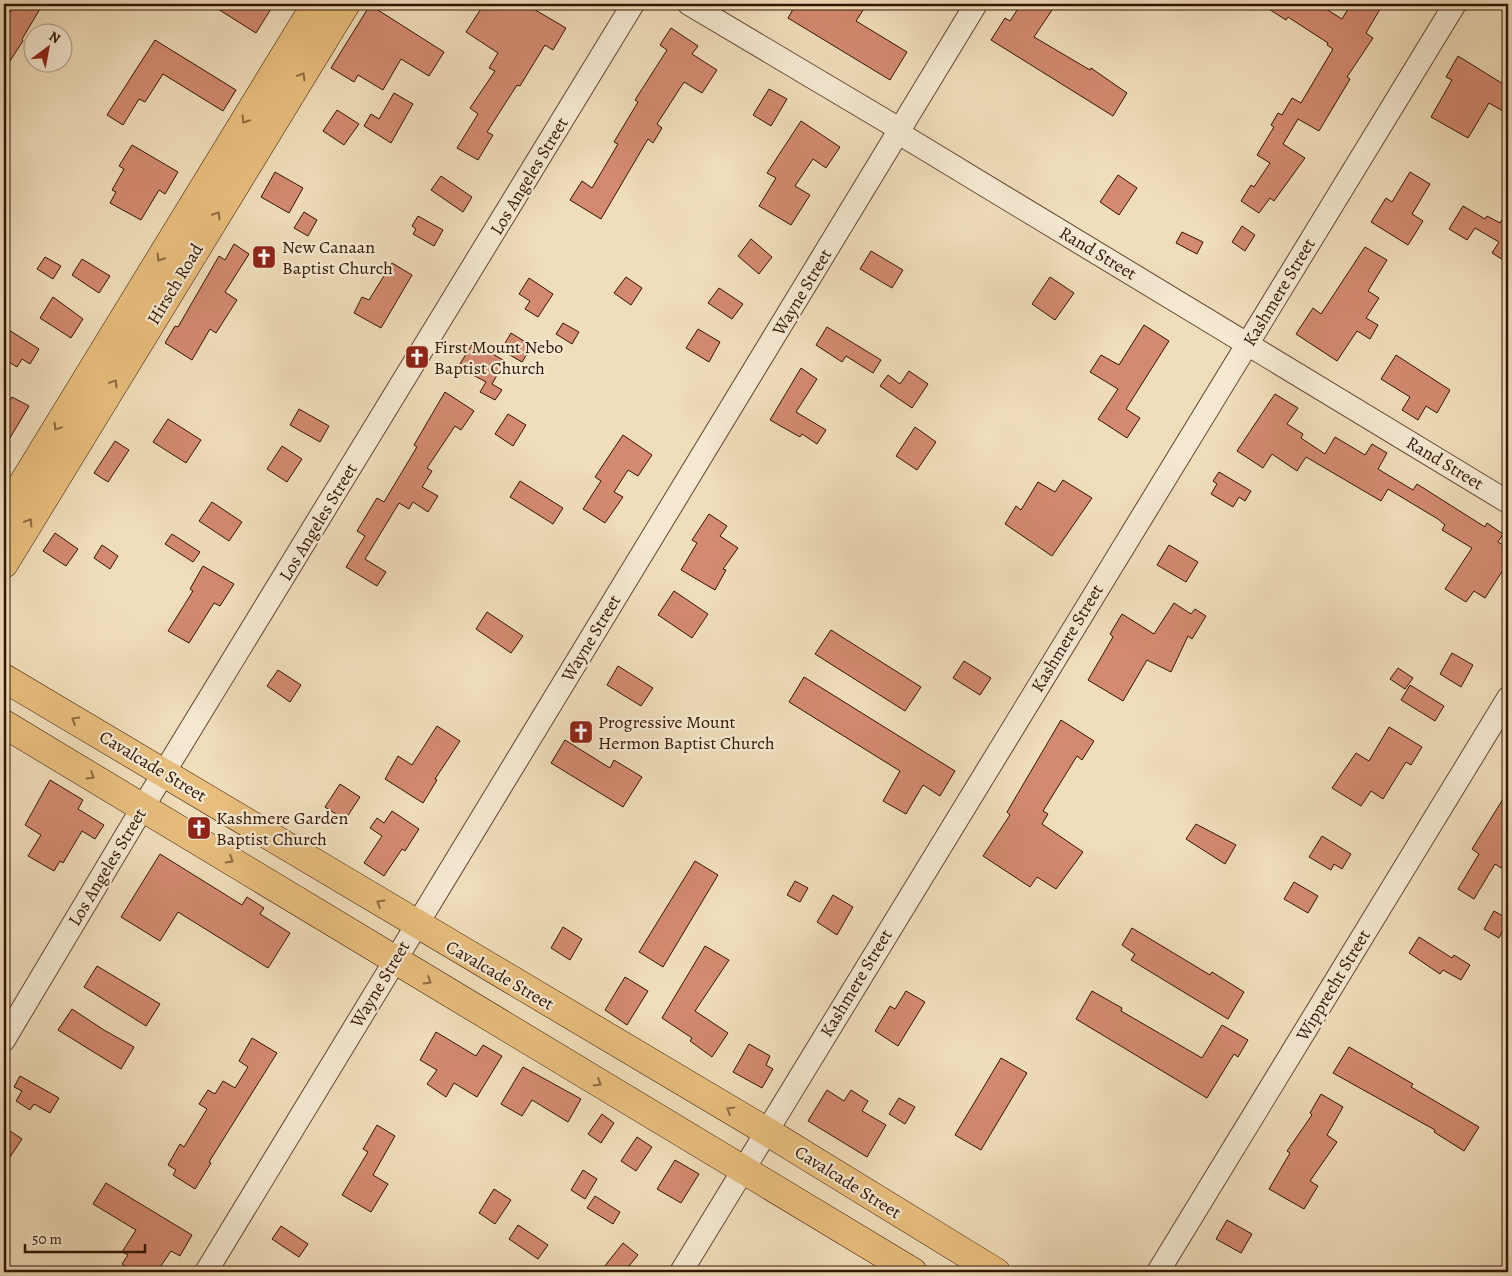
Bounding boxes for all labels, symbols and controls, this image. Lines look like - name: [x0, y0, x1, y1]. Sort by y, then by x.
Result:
- north arrow: [22, 22, 72, 72]
- text: N: [45, 27, 64, 48]
- one-way arrow: [295, 73, 305, 82]
- street label: Los Angeles Street: [484, 113, 574, 239]
- one-way arrow: [242, 114, 252, 123]
- one-way arrow: [210, 211, 220, 220]
- street label: Rand Street: [1055, 220, 1141, 286]
- street label: Kashmere Street: [1237, 233, 1321, 350]
- place label: New Canaan Baptist Church: [282, 235, 393, 280]
- street label: Hirsch Road: [141, 239, 209, 329]
- church icon: New Canaan Baptist Church: [251, 244, 277, 270]
- street label: Wayne Street: [766, 244, 837, 341]
- one-way arrow: [157, 253, 167, 262]
- place label: First Mount Nebo Baptist Church: [434, 335, 563, 380]
- church icon: First Mount Nebo Baptist Church: [404, 344, 430, 370]
- one-way arrow: [107, 380, 117, 389]
- one-way arrow: [54, 421, 63, 430]
- street label: Rand Street: [1402, 430, 1488, 496]
- street label: Los Angeles Street: [273, 459, 363, 585]
- one-way arrow: [23, 518, 33, 527]
- street label: Kashmere Street: [1025, 579, 1109, 696]
- street label: Wayne Street: [555, 590, 626, 687]
- place label: Progressive Mount Hermon Baptist Church: [598, 710, 775, 755]
- one-way arrow: [72, 716, 81, 726]
- church icon: Progressive Mount Hermon Baptist Church: [568, 719, 594, 745]
- street label: Cavalcade Street: [95, 724, 211, 808]
- one-way arrow: [85, 769, 94, 779]
- street label: Los Angeles Street: [62, 804, 152, 930]
- place label: Kashmere Garden Baptist Church: [216, 806, 348, 851]
- church icon: Kashmere Garden Baptist Church: [186, 815, 212, 841]
- one-way arrow: [224, 853, 233, 863]
- one-way arrow: [376, 899, 385, 909]
- street label: Kashmere Street: [814, 924, 898, 1041]
- street label: Wipprecht Street: [1290, 925, 1376, 1046]
- street label: Cavalcade Street: [442, 934, 559, 1016]
- street label: Wayne Street: [344, 936, 415, 1033]
- one-way arrow: [423, 974, 432, 984]
- one-way arrow: [592, 1076, 601, 1086]
- one-way arrow: [727, 1107, 736, 1117]
- street label: Cavalcade Street: [790, 1140, 906, 1224]
- scale bar: [25, 1221, 145, 1253]
- text: 50 m: [32, 1229, 62, 1249]

